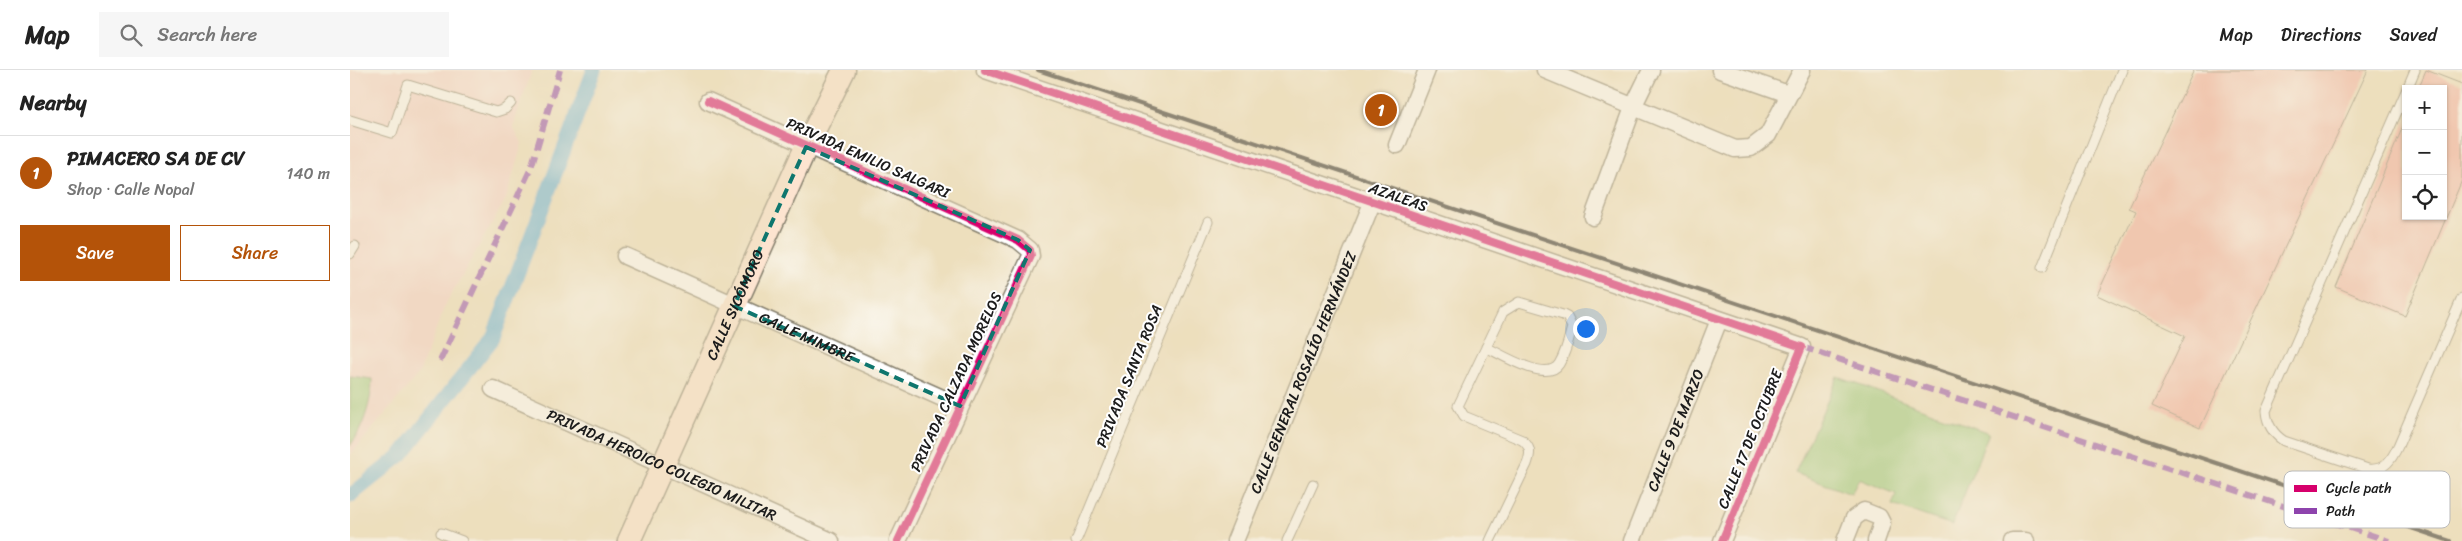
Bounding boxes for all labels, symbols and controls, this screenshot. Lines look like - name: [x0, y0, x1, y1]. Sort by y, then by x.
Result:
- search box: [99, 12, 449, 57]
- text: Map: [25, 14, 69, 56]
- text: Search here: [157, 18, 257, 51]
- text: Map: [2220, 19, 2253, 51]
- text: Directions: [2281, 19, 2362, 51]
- text: Saved: [2390, 19, 2437, 51]
- icon: search: [117, 21, 145, 49]
- text: Nearby: [20, 84, 86, 122]
- map controls: [2402, 85, 2447, 220]
- button: +: [2402, 85, 2447, 130]
- pin: 1: [1365, 91, 1397, 129]
- street label: PRIVADA EMILIO SALGARI: [782, 110, 955, 206]
- button: −: [2402, 130, 2447, 175]
- text: PIMACERO SA DE CV: [67, 142, 245, 175]
- text: 1: [33, 159, 39, 188]
- text: 140 m: [287, 159, 330, 188]
- street label: AZALEAS: [1364, 174, 1431, 219]
- text: Shop · Calle Nopal: [67, 175, 194, 204]
- button: locate: [2402, 175, 2447, 220]
- button: Save: [20, 225, 170, 281]
- button: Share: [180, 225, 330, 281]
- street label: CALLE SICÓMORO: [699, 245, 772, 364]
- street label: CALLE GENERAL ROSALÍO HERNÁNDEZ: [1243, 247, 1364, 498]
- street label: PRIVADA CALZADA MORELOS: [903, 288, 1009, 476]
- street label: PRIVADA SANTA ROSA: [1088, 301, 1170, 451]
- street label: CALLE MIMBRE: [755, 305, 860, 371]
- your location: [1573, 316, 1599, 342]
- street label: CALLE 17 DE OCTUBRE: [1710, 364, 1791, 513]
- street label: CALLE 9 DE MARZO: [1640, 365, 1712, 495]
- street label: PRIVADA HEROICO COLEGIO MILITAR: [542, 402, 781, 528]
- legend: [2284, 471, 2450, 528]
- text: Cycle path: [2326, 476, 2392, 501]
- text: Path: [2326, 499, 2355, 524]

